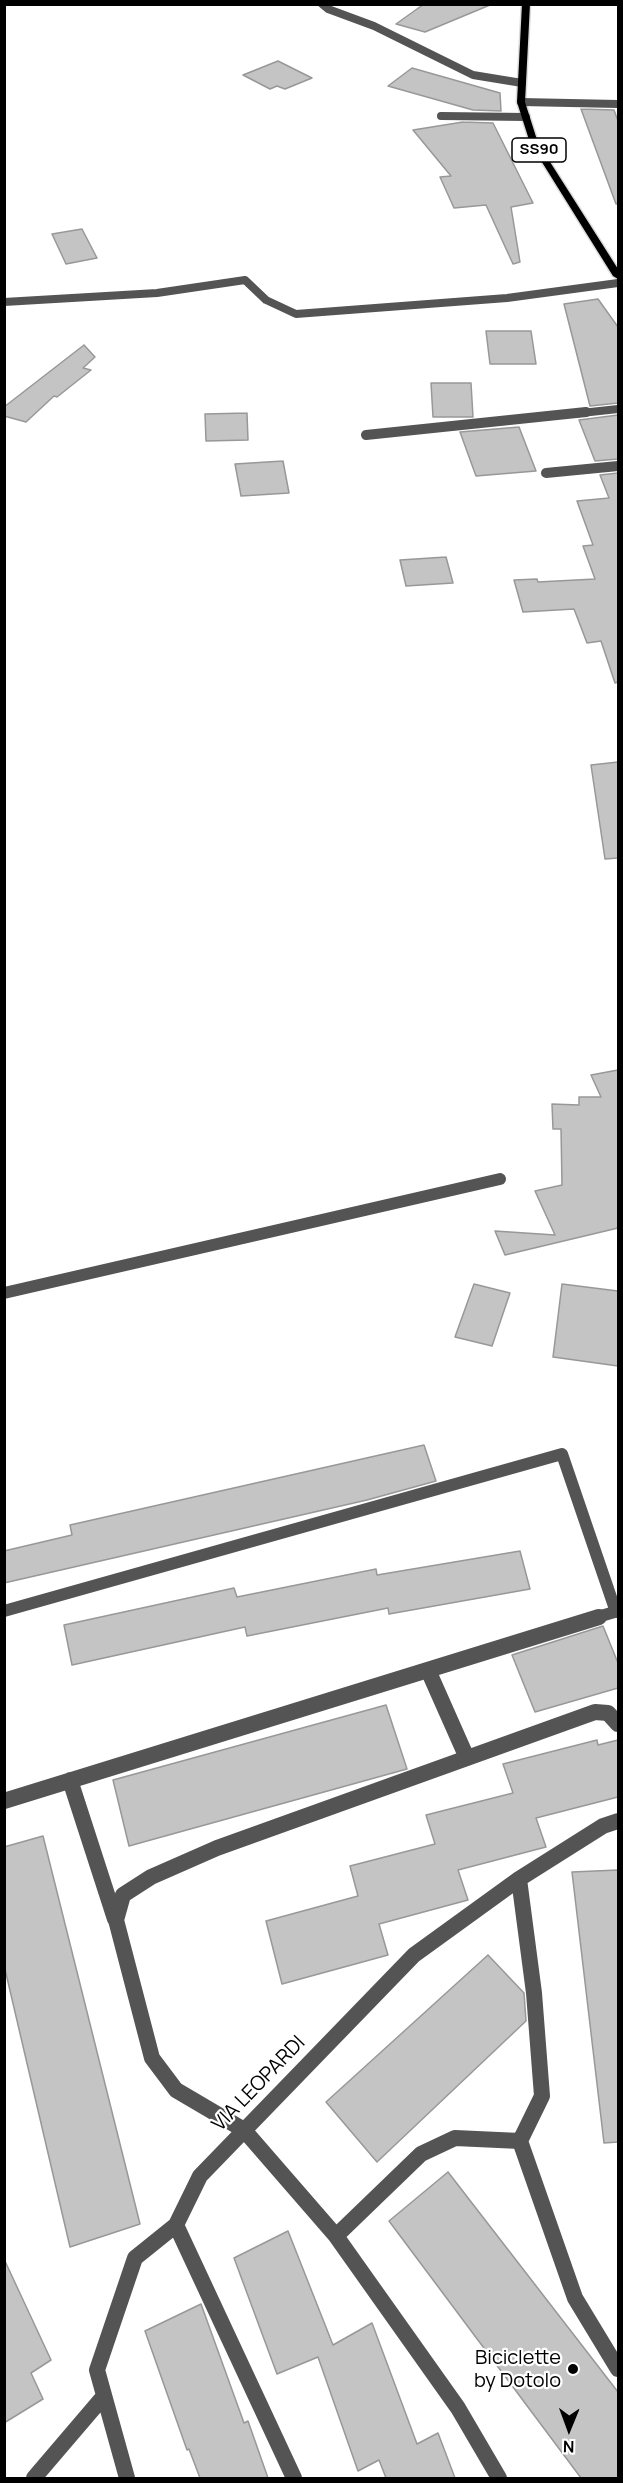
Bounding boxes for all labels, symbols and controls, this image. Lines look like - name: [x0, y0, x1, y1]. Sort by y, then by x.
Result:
- road number: SS90: [512, 138, 566, 162]
- street label: VIA LEOPARDI: [208, 2031, 310, 2137]
- place label: Biciclette by Dotolo: [474, 2346, 561, 2393]
- marker: Biciclette by Dotolo: [566, 2362, 580, 2376]
- north arrow: [539, 2399, 599, 2459]
- text: N: [563, 2436, 575, 2458]

